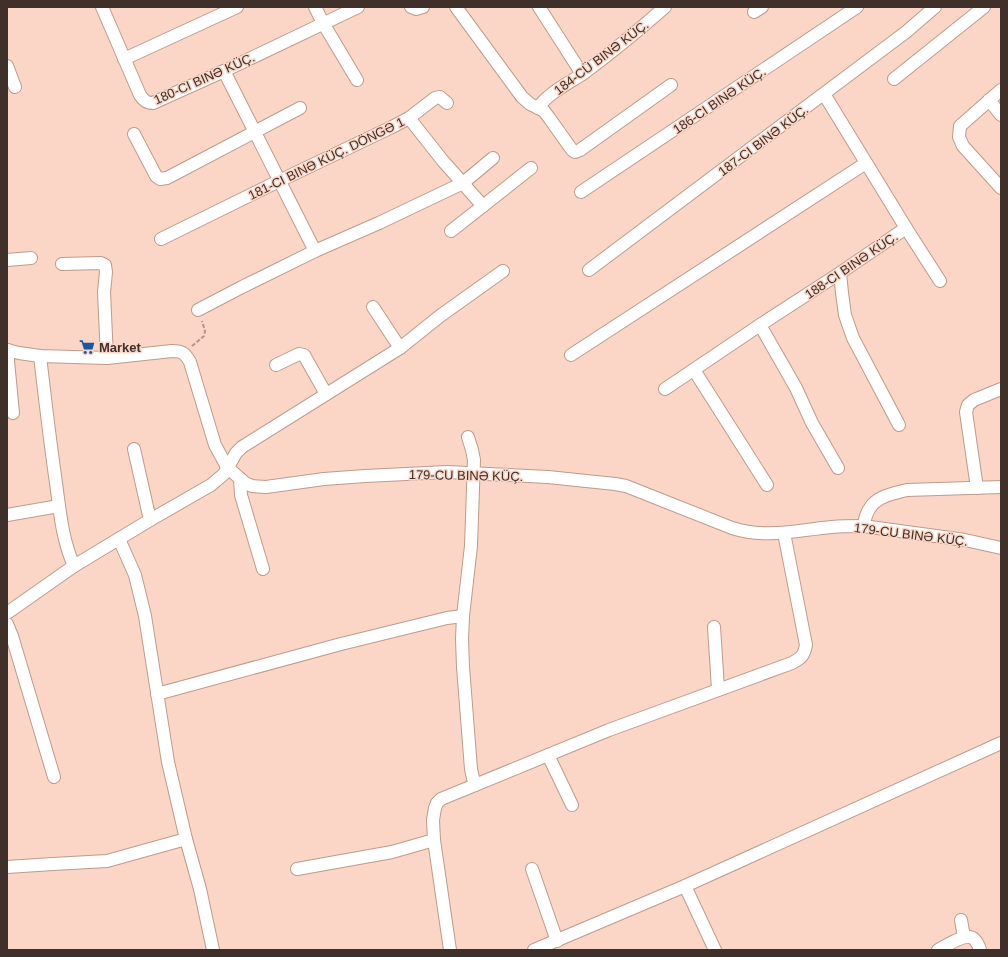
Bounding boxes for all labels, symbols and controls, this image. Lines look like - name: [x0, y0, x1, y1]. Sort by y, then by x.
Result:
- street label: 184-CÜ BINƏ KÜÇ.: [551, 17, 652, 98]
- street label: 180-CI BINƏ KÜÇ.: [151, 49, 257, 107]
- street label: 186-CI BINƏ KÜÇ.: [670, 64, 769, 137]
- street label: 187-CI BINƏ KÜÇ.: [715, 102, 811, 179]
- street label: 181-CI BINƏ KÜÇ. DÖNGƏ 1: [246, 114, 407, 203]
- street label: 188-CI BINƏ KÜÇ.: [802, 229, 901, 302]
- supermarket icon: Market: [78, 338, 96, 356]
- place label: Market: [99, 340, 142, 355]
- street label: 179-CU BINƏ KÜÇ.: [409, 467, 523, 484]
- street label: 179-CU BINƏ KÜÇ.: [853, 520, 969, 549]

